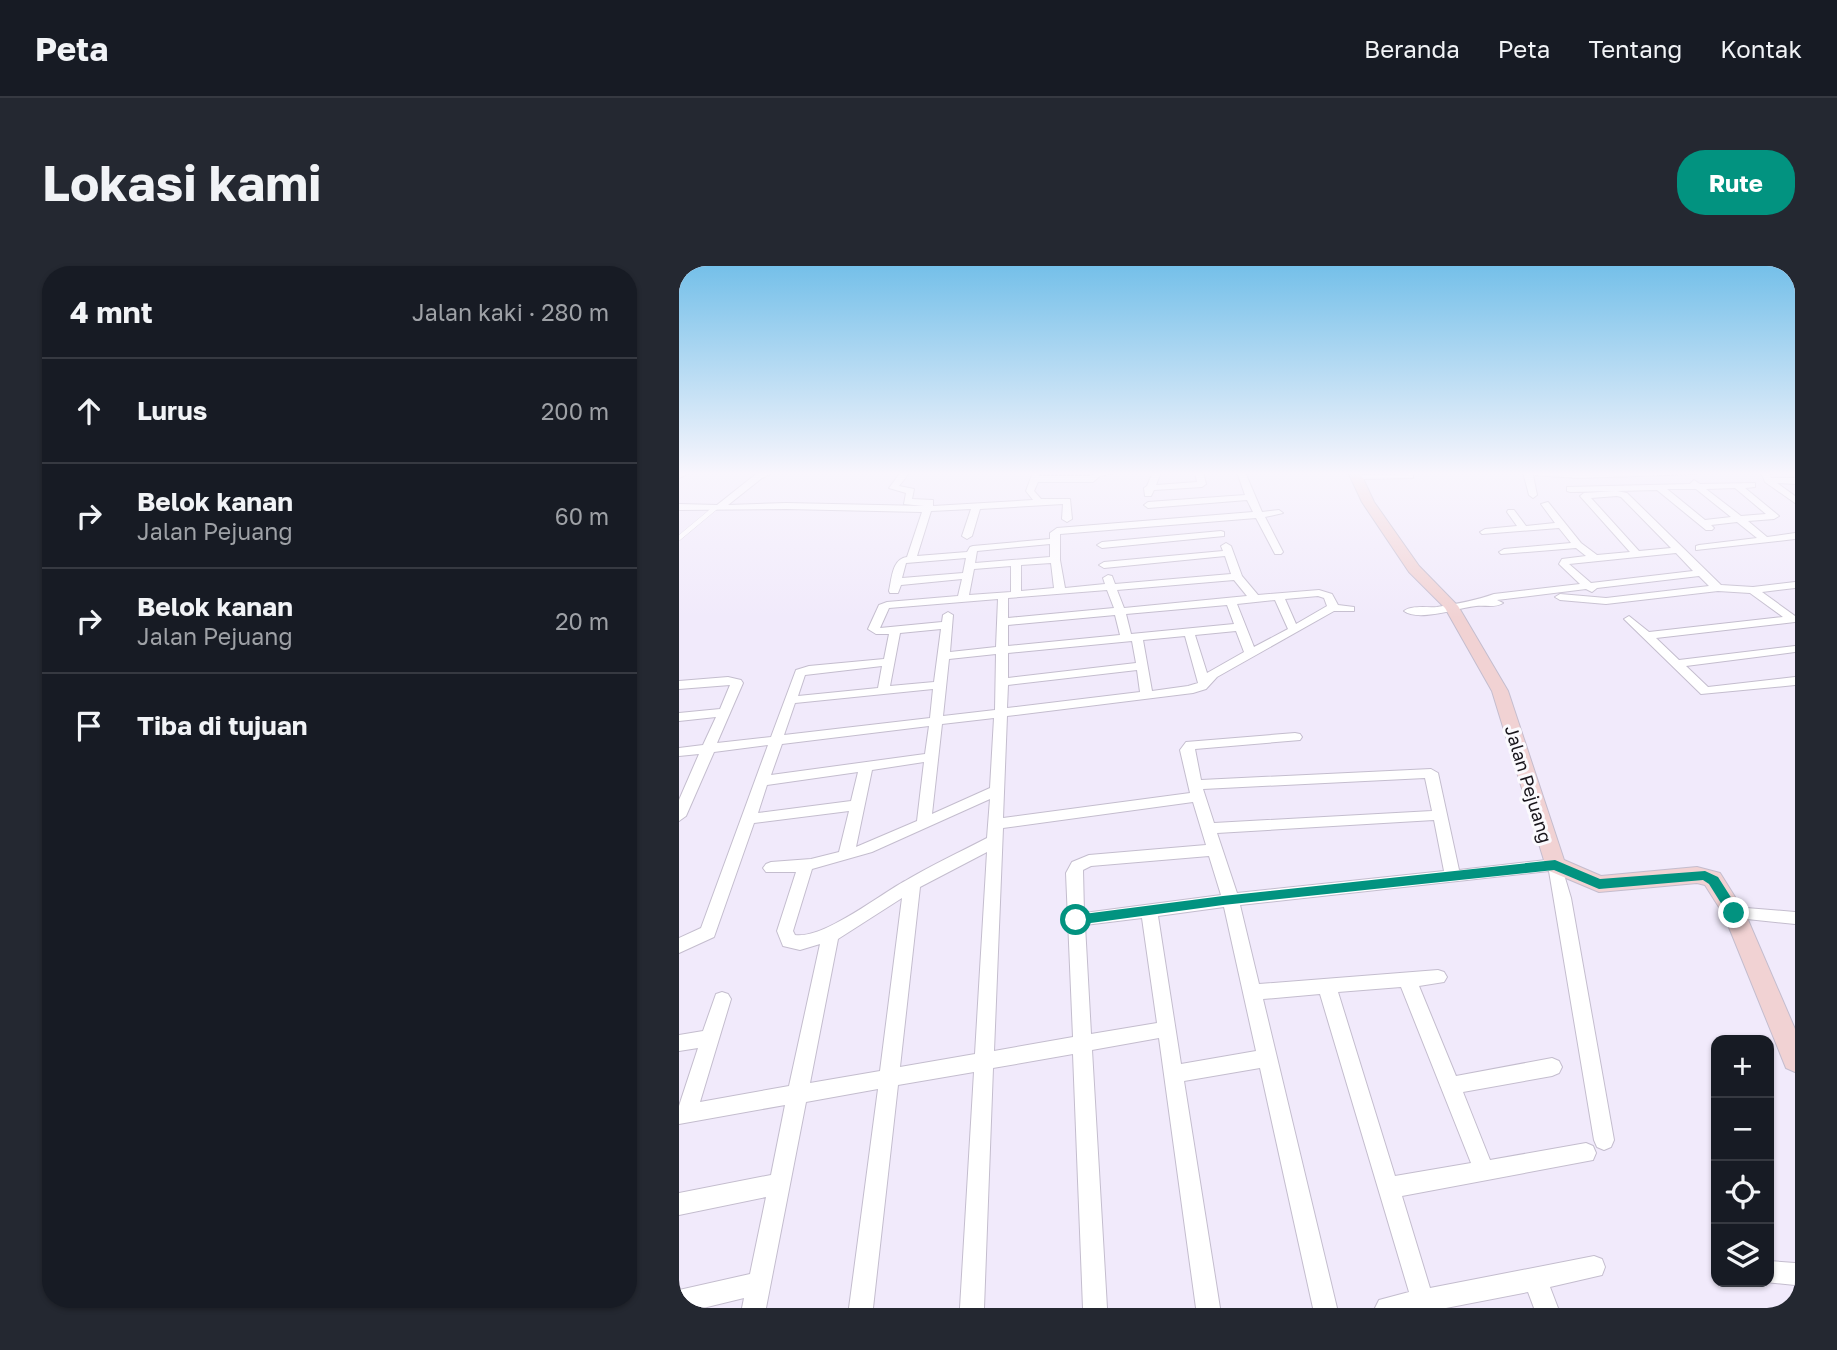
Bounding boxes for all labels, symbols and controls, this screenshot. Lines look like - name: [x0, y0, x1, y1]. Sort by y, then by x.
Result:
- text: Peta: [35, 29, 108, 68]
- text: Beranda: [1364, 34, 1460, 63]
- text: Peta: [1498, 34, 1550, 63]
- text: Tentang: [1588, 34, 1682, 63]
- text: Kontak: [1720, 34, 1802, 63]
- button: Rute: [1677, 150, 1795, 215]
- text: Lokasi kami: [42, 153, 321, 212]
- text: 4 mnt: [70, 294, 153, 330]
- text: Jalan kaki · 280 m: [412, 298, 609, 326]
- icon: ahead: [70, 392, 108, 430]
- text: Lurus: [137, 395, 207, 426]
- text: 200 m: [541, 397, 609, 425]
- text: Belok kanan: [137, 486, 293, 517]
- icon: right: [70, 497, 108, 535]
- text: 60 m: [555, 502, 609, 530]
- text: Jalan Pejuang: [137, 517, 293, 545]
- text: Belok kanan: [137, 591, 293, 622]
- icon: right: [70, 602, 108, 640]
- text: 20 m: [555, 607, 609, 635]
- text: Jalan Pejuang: [137, 622, 293, 650]
- icon: arrive: [70, 707, 108, 745]
- text: Tiba di tujuan: [137, 710, 307, 741]
- street label: Jalan Pejuang: [1501, 723, 1557, 845]
- route end: [1718, 897, 1749, 928]
- route start: [1060, 904, 1091, 935]
- map controls: [1711, 1035, 1774, 1287]
- button: +: [1711, 1035, 1774, 1098]
- button: −: [1711, 1098, 1774, 1161]
- button: locate: [1711, 1161, 1774, 1224]
- button: layers: [1711, 1224, 1774, 1287]

